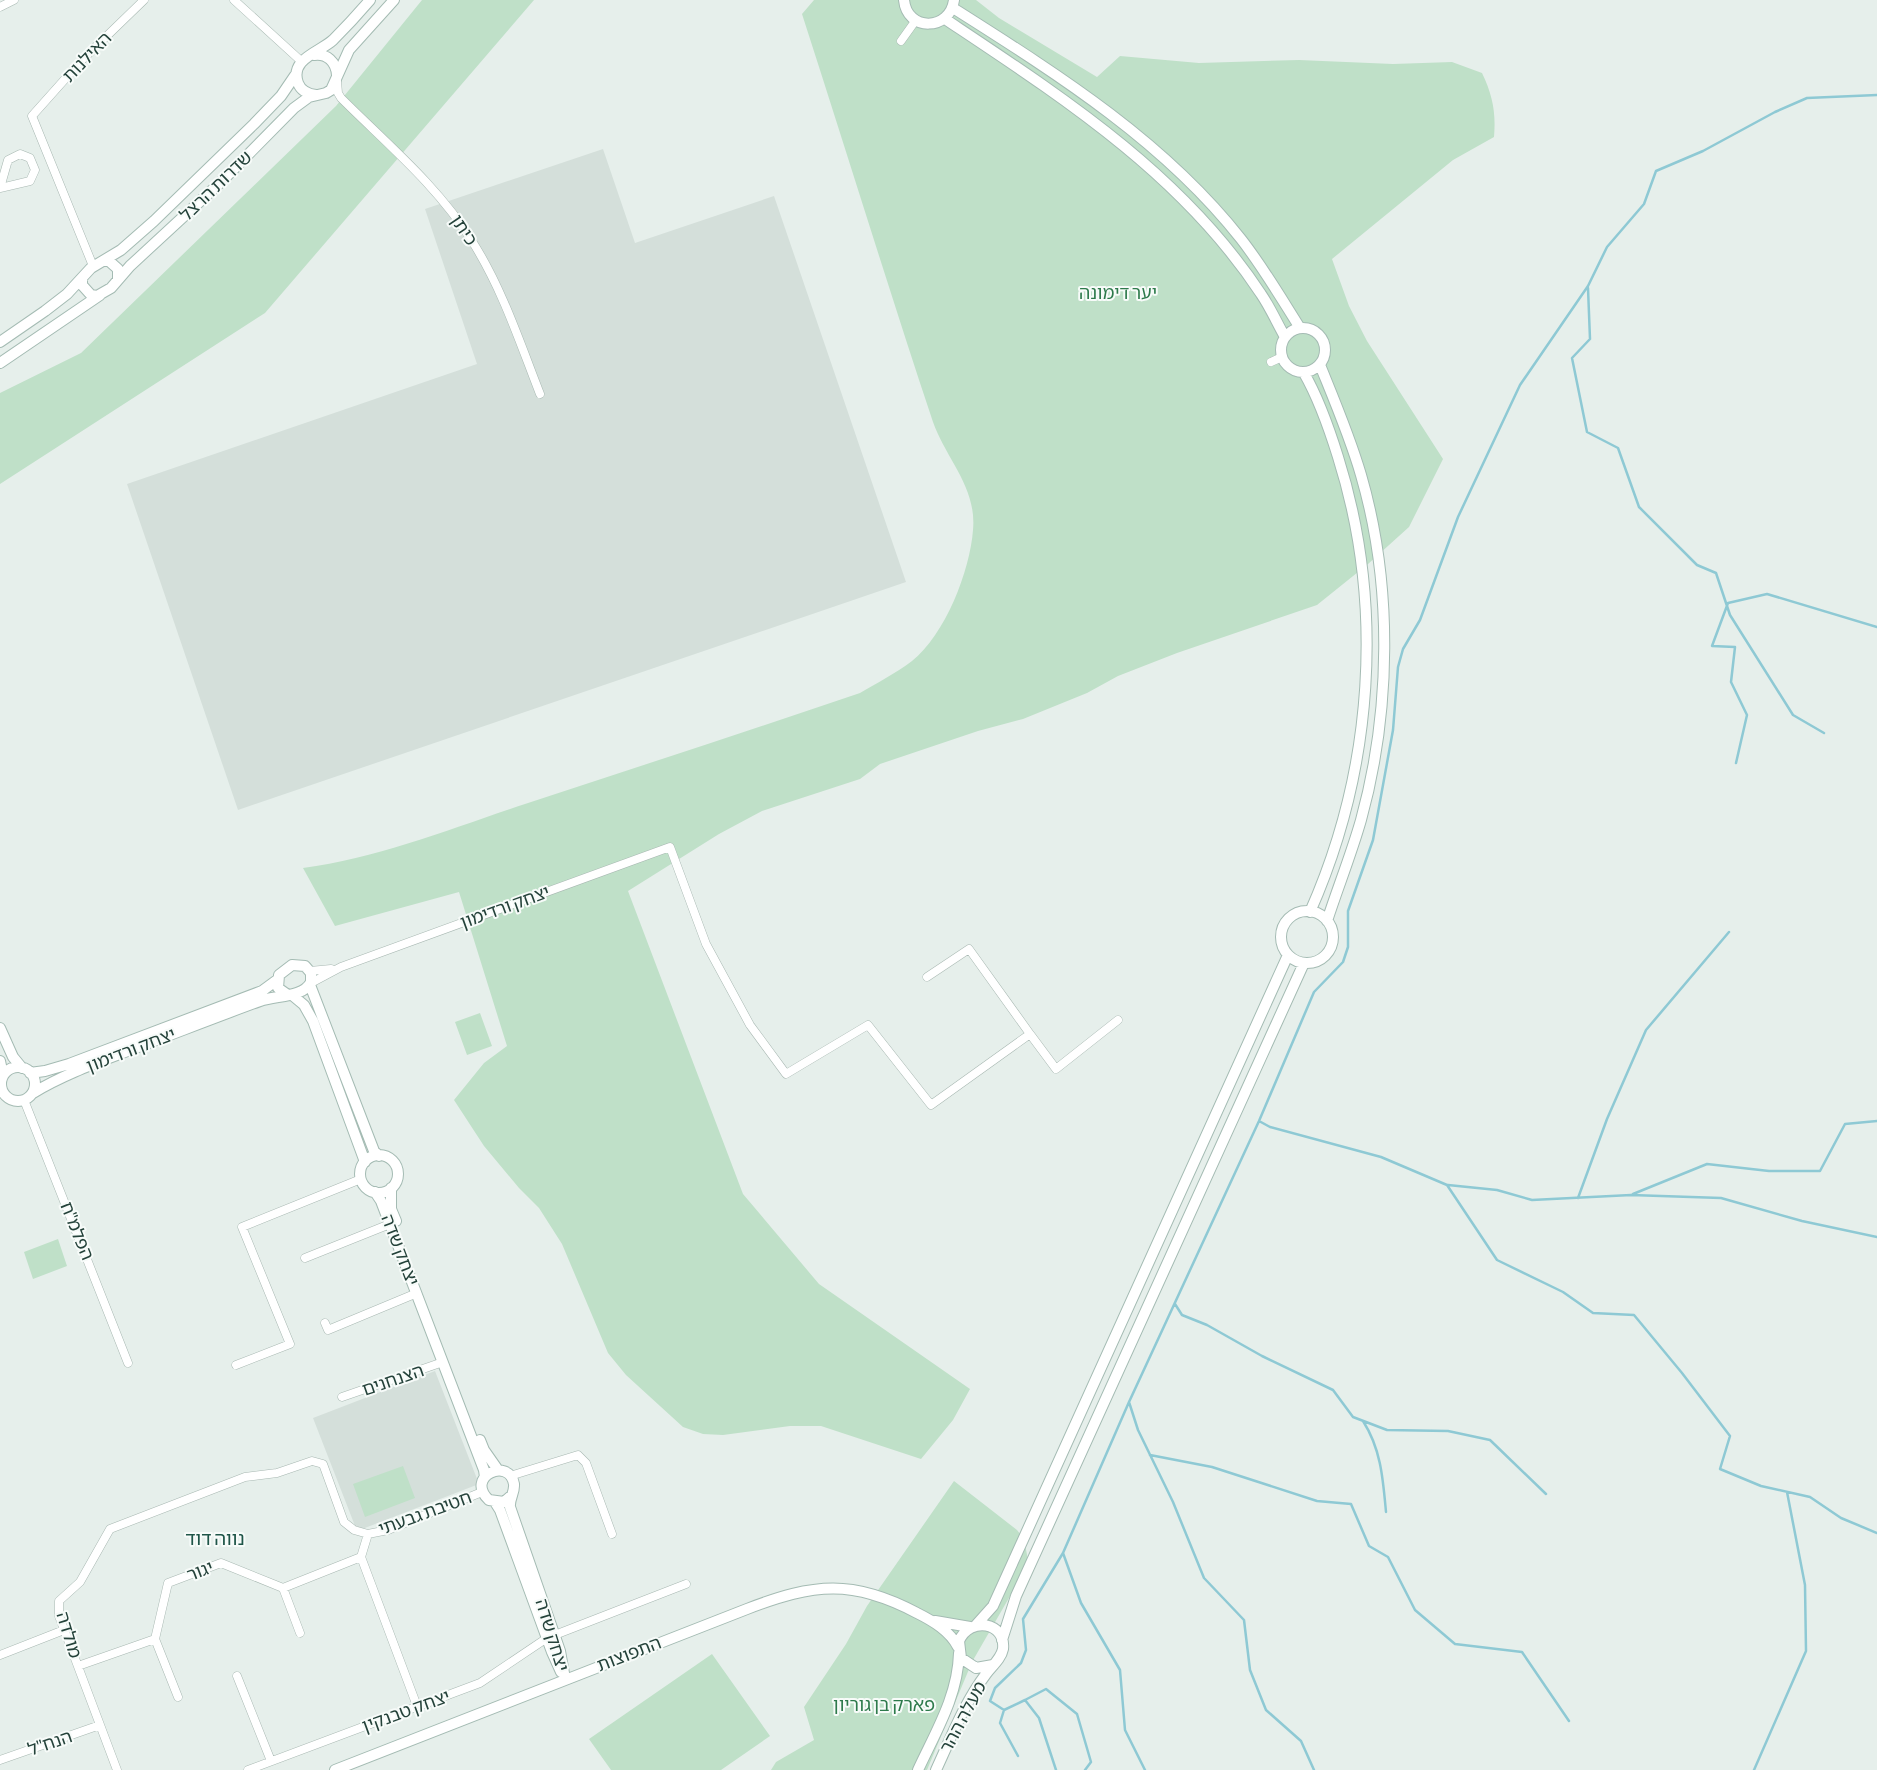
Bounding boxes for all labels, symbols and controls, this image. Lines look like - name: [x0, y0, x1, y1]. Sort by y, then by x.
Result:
- street label: האילנות: [58, 27, 116, 86]
- street label: שדרות הרצל: [175, 146, 256, 225]
- street label: כיתן: [447, 210, 482, 249]
- park label: יער דימונה: [1079, 282, 1157, 303]
- street label: יצחק ורדימון: [457, 881, 552, 932]
- street label: יצחק ורדימון: [83, 1023, 178, 1076]
- street label: הפלמ"ח: [56, 1199, 99, 1263]
- street label: יצחק שדה: [377, 1211, 424, 1289]
- street label: הצנחנים: [359, 1359, 426, 1400]
- street label: חטיבת גבעתי: [375, 1486, 474, 1539]
- district label: נווה דוד: [185, 1527, 245, 1549]
- street label: יגור: [184, 1556, 216, 1585]
- street label: יצחק שדה: [532, 1596, 573, 1674]
- street label: מולדה: [53, 1609, 86, 1661]
- street label: התפוצות: [594, 1632, 664, 1675]
- street label: מעלה ההר: [935, 1677, 990, 1756]
- street label: יצחק טבנקין: [359, 1685, 453, 1736]
- park label: פארק בן גוריון: [833, 1694, 935, 1715]
- street label: הנח"ל: [25, 1725, 75, 1760]

